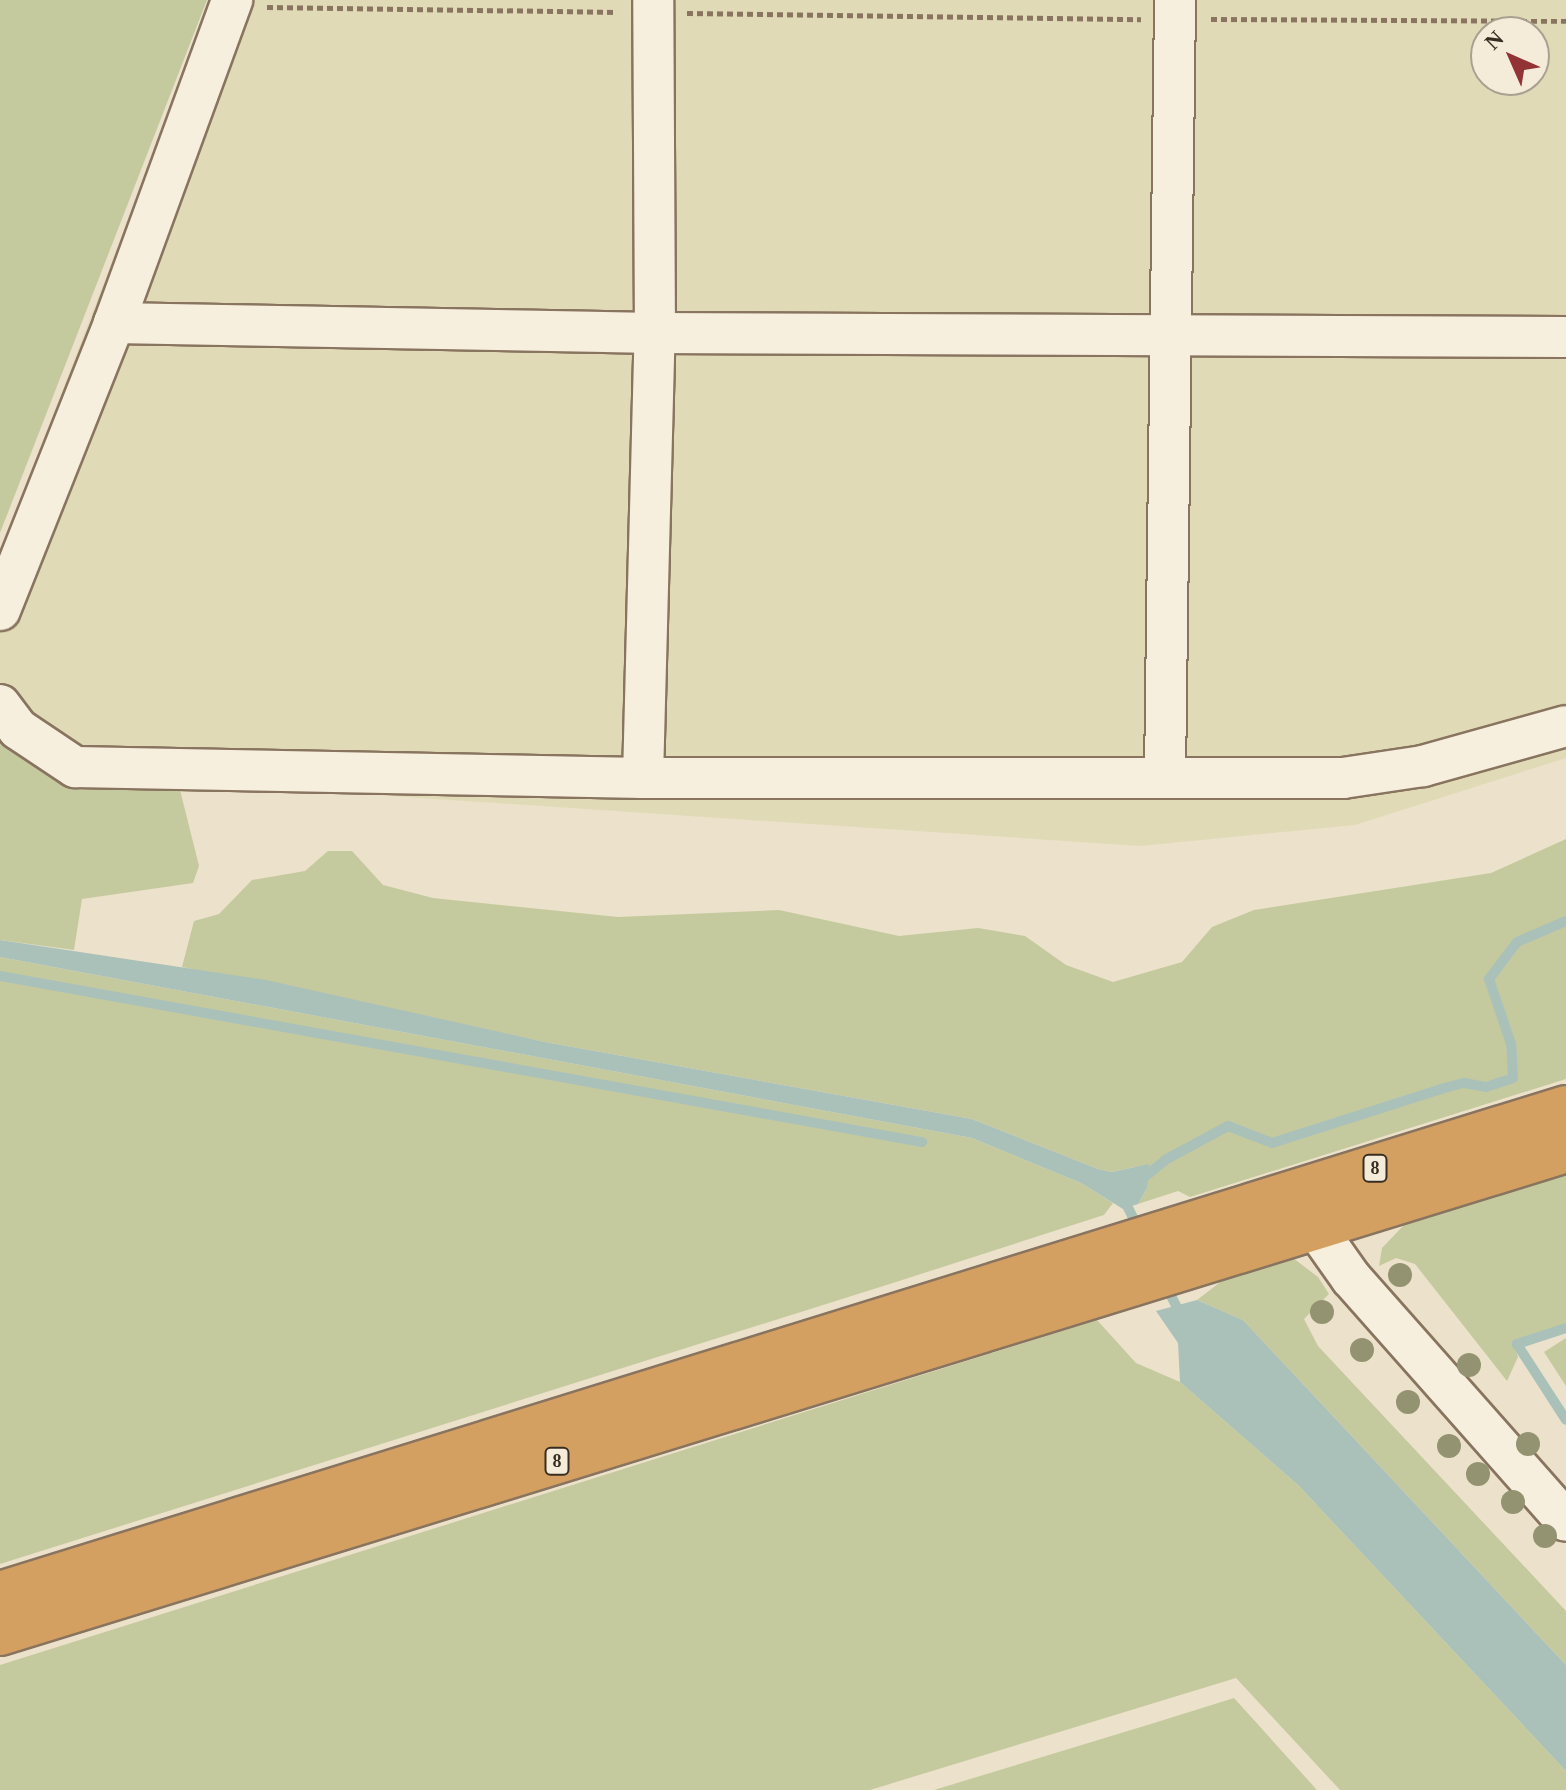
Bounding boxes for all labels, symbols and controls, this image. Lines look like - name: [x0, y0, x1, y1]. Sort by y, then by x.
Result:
- north arrow: [1470, 16, 1550, 96]
- text: N: [1480, 26, 1509, 55]
- road number: 8: [1361, 1154, 1389, 1182]
- road number: 8: [543, 1447, 571, 1475]

